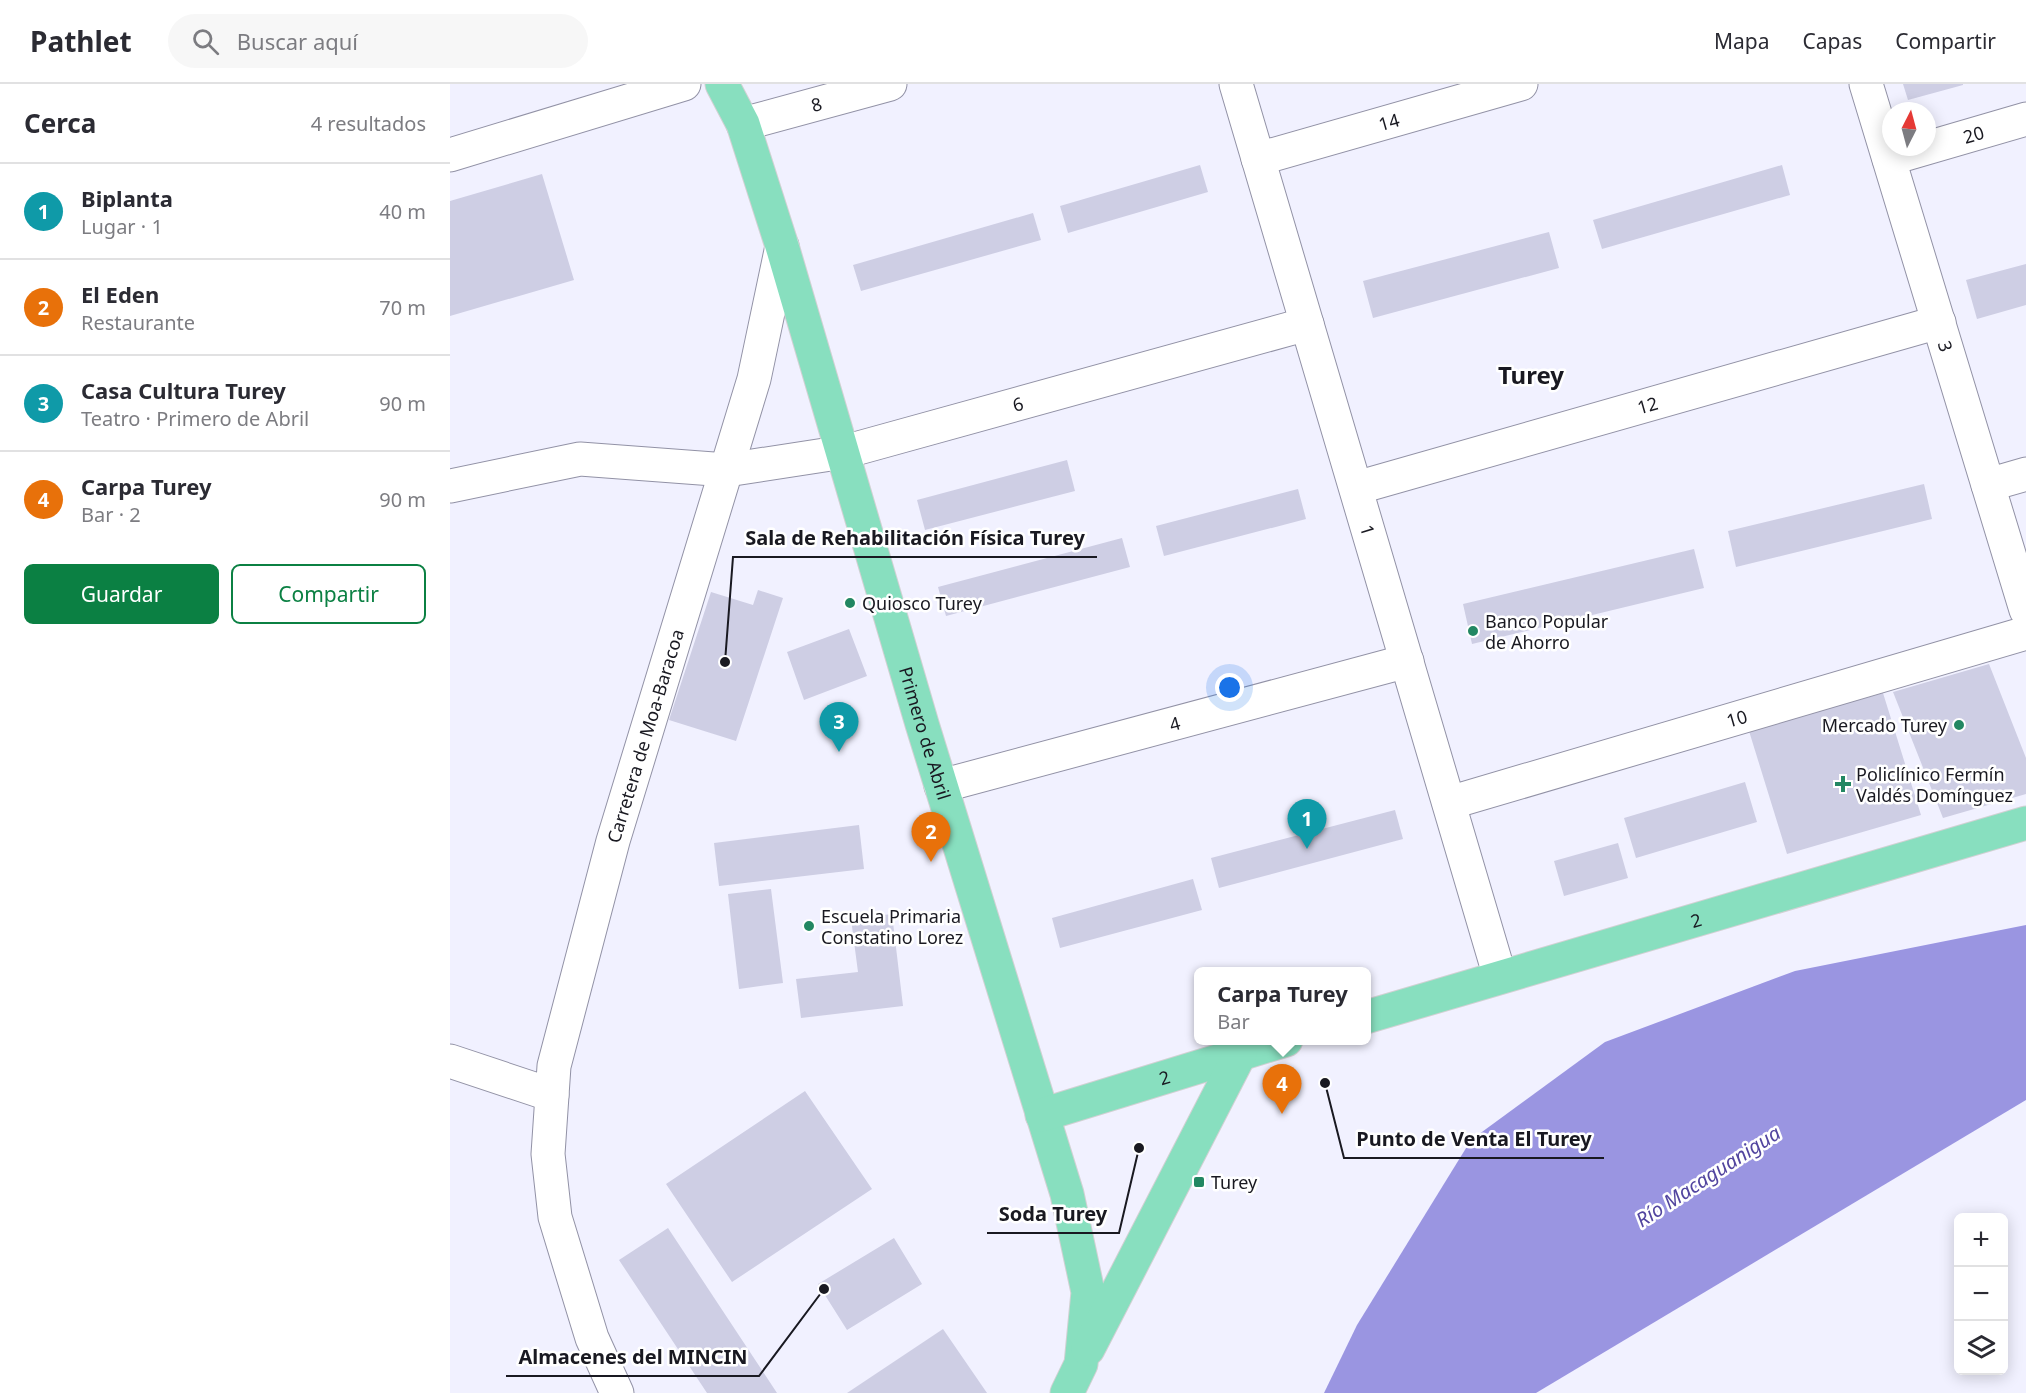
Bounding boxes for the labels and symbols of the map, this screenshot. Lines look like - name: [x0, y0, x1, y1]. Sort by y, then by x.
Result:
- street label: 8: [808, 91, 824, 117]
- north arrow: [1882, 102, 1936, 156]
- street label: 14: [1376, 107, 1402, 136]
- street label: 20: [1960, 120, 1987, 149]
- street label: 3: [1933, 338, 1959, 355]
- district label: Turey: [1498, 358, 1564, 391]
- street label: 6: [1010, 391, 1026, 417]
- street label: 12: [1634, 391, 1661, 419]
- callout: Sala de Rehabilitación Física Turey: [733, 519, 1097, 557]
- street label: 1: [1355, 522, 1381, 538]
- text: Sala de Rehabilitación Física Turey: [745, 524, 1085, 551]
- place label: Quiosco Turey: [862, 591, 983, 615]
- marker: Quiosco Turey: [843, 596, 857, 610]
- place label: Banco Popular de Ahorro: [1485, 609, 1609, 654]
- marker: Banco Popular de Ahorro: [1466, 624, 1480, 638]
- street label: Carretera de Moa-Baracoa: [601, 626, 689, 846]
- street label: Primero de Abril: [894, 664, 957, 803]
- your location: [1215, 673, 1244, 702]
- pin: 3: [820, 702, 858, 752]
- street label: 10: [1724, 704, 1750, 733]
- street label: 4: [1167, 710, 1183, 736]
- place label: Mercado Turey: [1822, 713, 1948, 737]
- marker: Mercado Turey: [1952, 718, 1966, 732]
- place label: Policlínico Fermín Valdés Domínguez: [1856, 762, 2013, 807]
- marker: Policlínico Fermín Valdés Domínguez: [1834, 775, 1852, 793]
- pin: 1: [1288, 800, 1326, 849]
- pin: 2: [912, 812, 950, 862]
- place label: Escuela Primaria Constatino Lorez: [821, 904, 963, 949]
- street label: 2: [1688, 907, 1704, 933]
- marker: Escuela Primaria Constatino Lorez: [802, 919, 816, 933]
- street label: 2: [1156, 1064, 1173, 1090]
- pin: 4: [1262, 1064, 1302, 1114]
- water label: Río Macaguanigua: [1630, 1119, 1786, 1233]
- callout: Punto de Venta El Turey: [1344, 1120, 1604, 1158]
- text: Punto de Venta El Turey: [1356, 1125, 1592, 1152]
- place label: Turey: [1211, 1170, 1258, 1194]
- marker: Turey: [1192, 1175, 1206, 1189]
- callout: Soda Turey: [987, 1195, 1119, 1233]
- text: Soda Turey: [999, 1200, 1108, 1227]
- callout: Almacenes del MINCIN: [506, 1338, 759, 1376]
- text: Almacenes del MINCIN: [518, 1343, 748, 1370]

